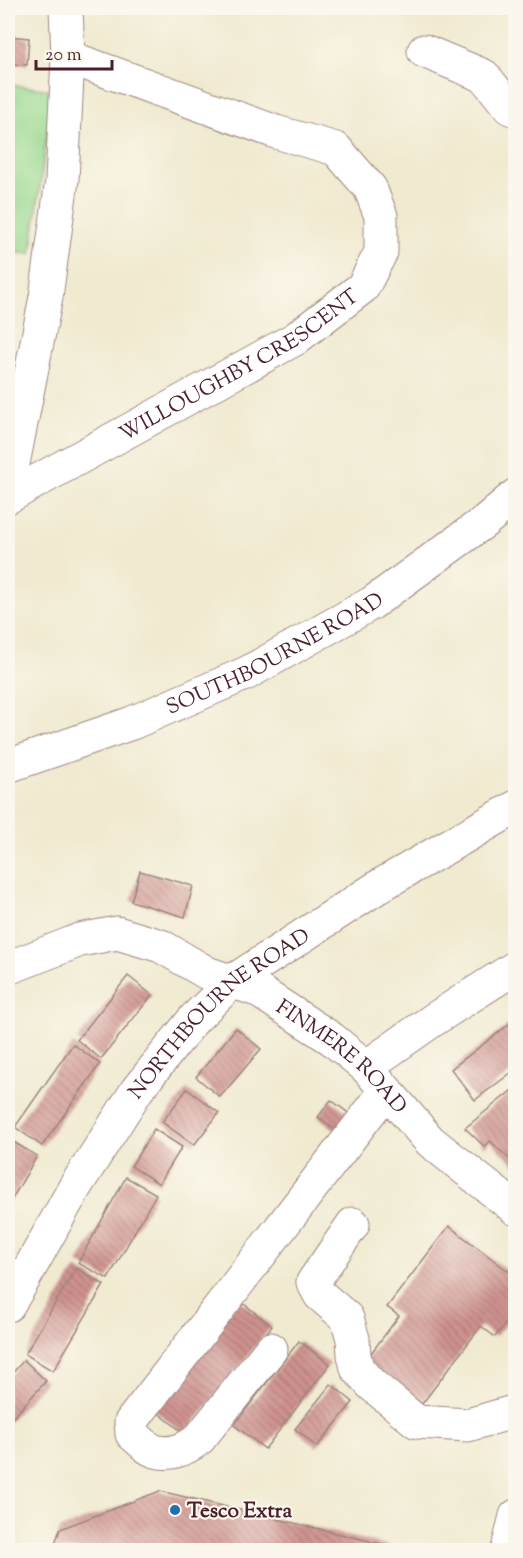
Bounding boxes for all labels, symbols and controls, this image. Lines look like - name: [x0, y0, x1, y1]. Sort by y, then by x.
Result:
- scale bar: [36, 33, 112, 71]
- text: 20 m: [45, 43, 82, 69]
- street label: WILLOUGHBY CRESCENT: [114, 282, 366, 450]
- street label: SOUTHBOURNE ROAD: [162, 586, 391, 723]
- street label: NORTHBOURNE ROAD: [122, 922, 317, 1107]
- street label: FINMERE ROAD: [269, 993, 413, 1121]
- place label: Tesco Extra: [187, 1497, 292, 1527]
- marker: Tesco Extra: [168, 1503, 182, 1517]

